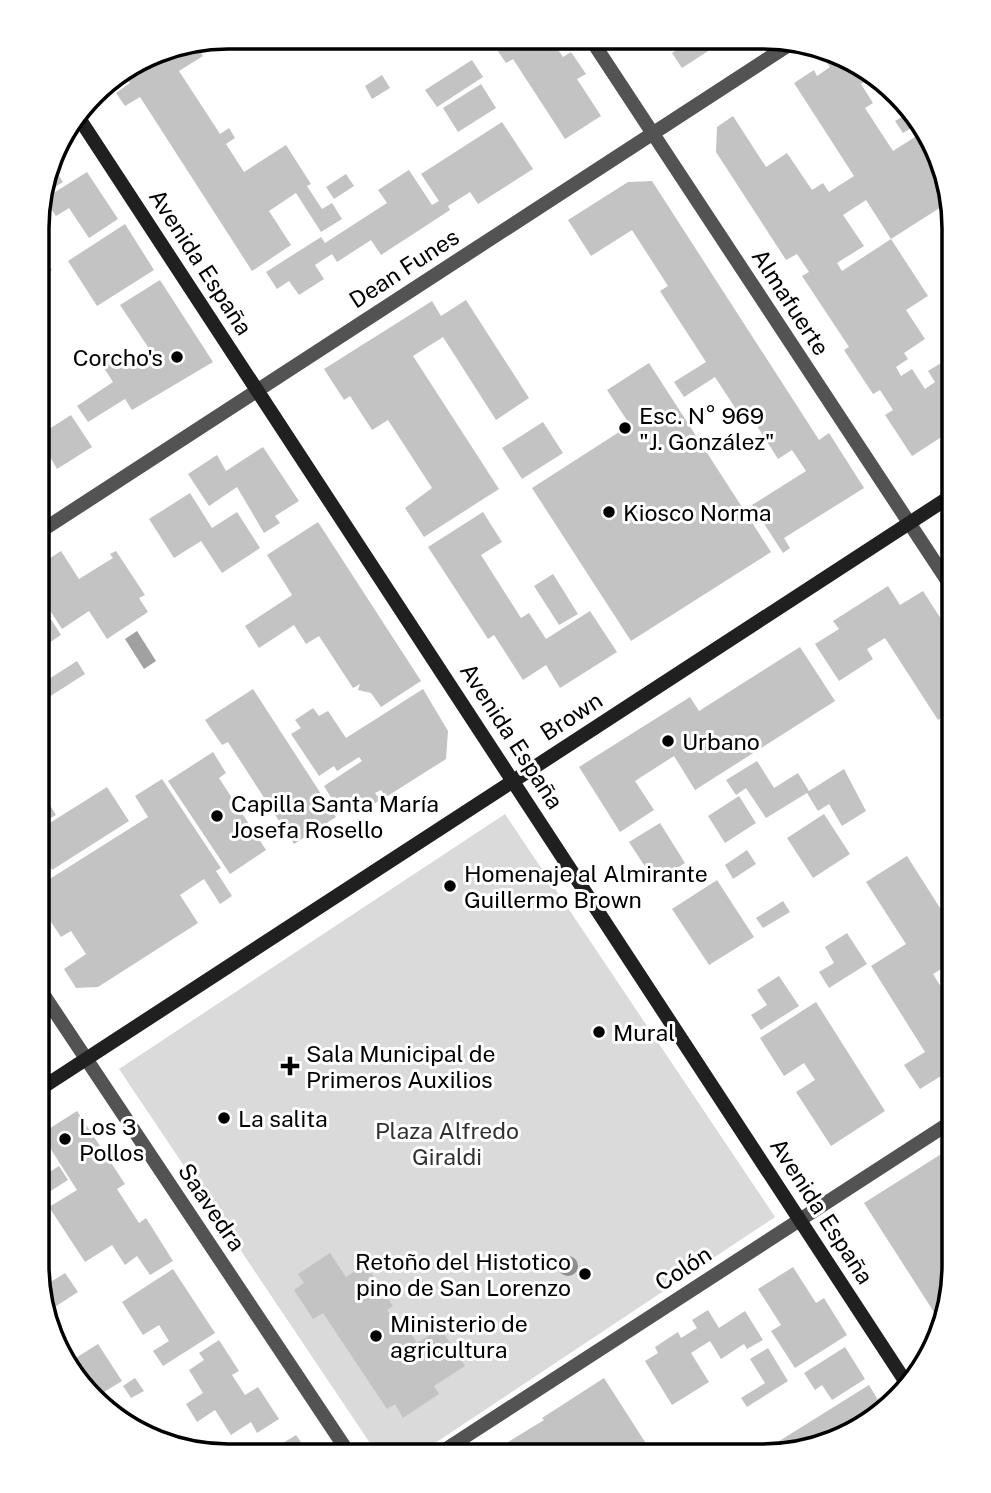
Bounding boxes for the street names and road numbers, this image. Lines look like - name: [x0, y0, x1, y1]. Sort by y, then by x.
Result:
- street label: Avenida España: [144, 184, 258, 340]
- street label: Dean Funes: [344, 223, 464, 313]
- street label: Almafuerte: [747, 244, 835, 360]
- street label: Avenida España: [455, 658, 569, 814]
- street label: Brown: [535, 686, 607, 746]
- street label: Avenida España: [765, 1133, 879, 1289]
- street label: Saavedra: [173, 1158, 251, 1256]
- street label: Colón: [650, 1240, 716, 1296]

